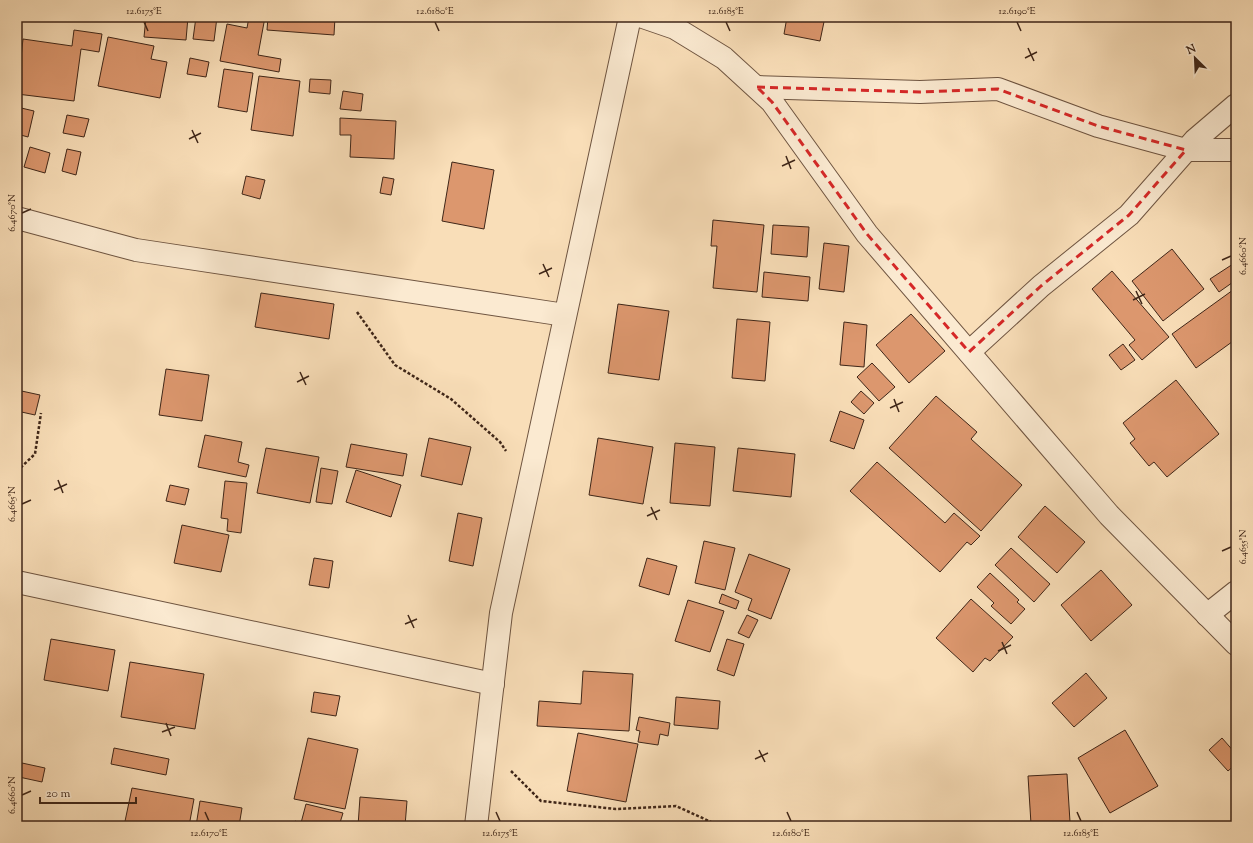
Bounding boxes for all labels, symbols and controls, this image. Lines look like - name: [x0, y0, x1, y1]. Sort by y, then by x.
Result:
- text: 12.6175°E: [126, 4, 162, 19]
- text: 12.6180°E: [416, 4, 454, 19]
- text: 12.6185°E: [708, 4, 744, 19]
- text: 12.6190°E: [998, 4, 1036, 19]
- north arrow: [1175, 38, 1215, 78]
- text: N: [1183, 41, 1199, 59]
- text: 6.4670°N: [5, 194, 20, 232]
- text: 6.4660°N: [1236, 237, 1251, 275]
- text: 6.4665°N: [5, 486, 20, 522]
- text: 6.4655°N: [1236, 530, 1251, 564]
- text: 6.4660°N: [5, 776, 20, 814]
- scale bar: [40, 779, 136, 805]
- text: 20 m: [46, 785, 71, 803]
- text: 12.6170°E: [190, 826, 228, 841]
- text: 12.6175°E: [482, 826, 518, 841]
- text: 12.6180°E: [772, 826, 810, 841]
- text: 12.6185°E: [1063, 826, 1099, 841]

